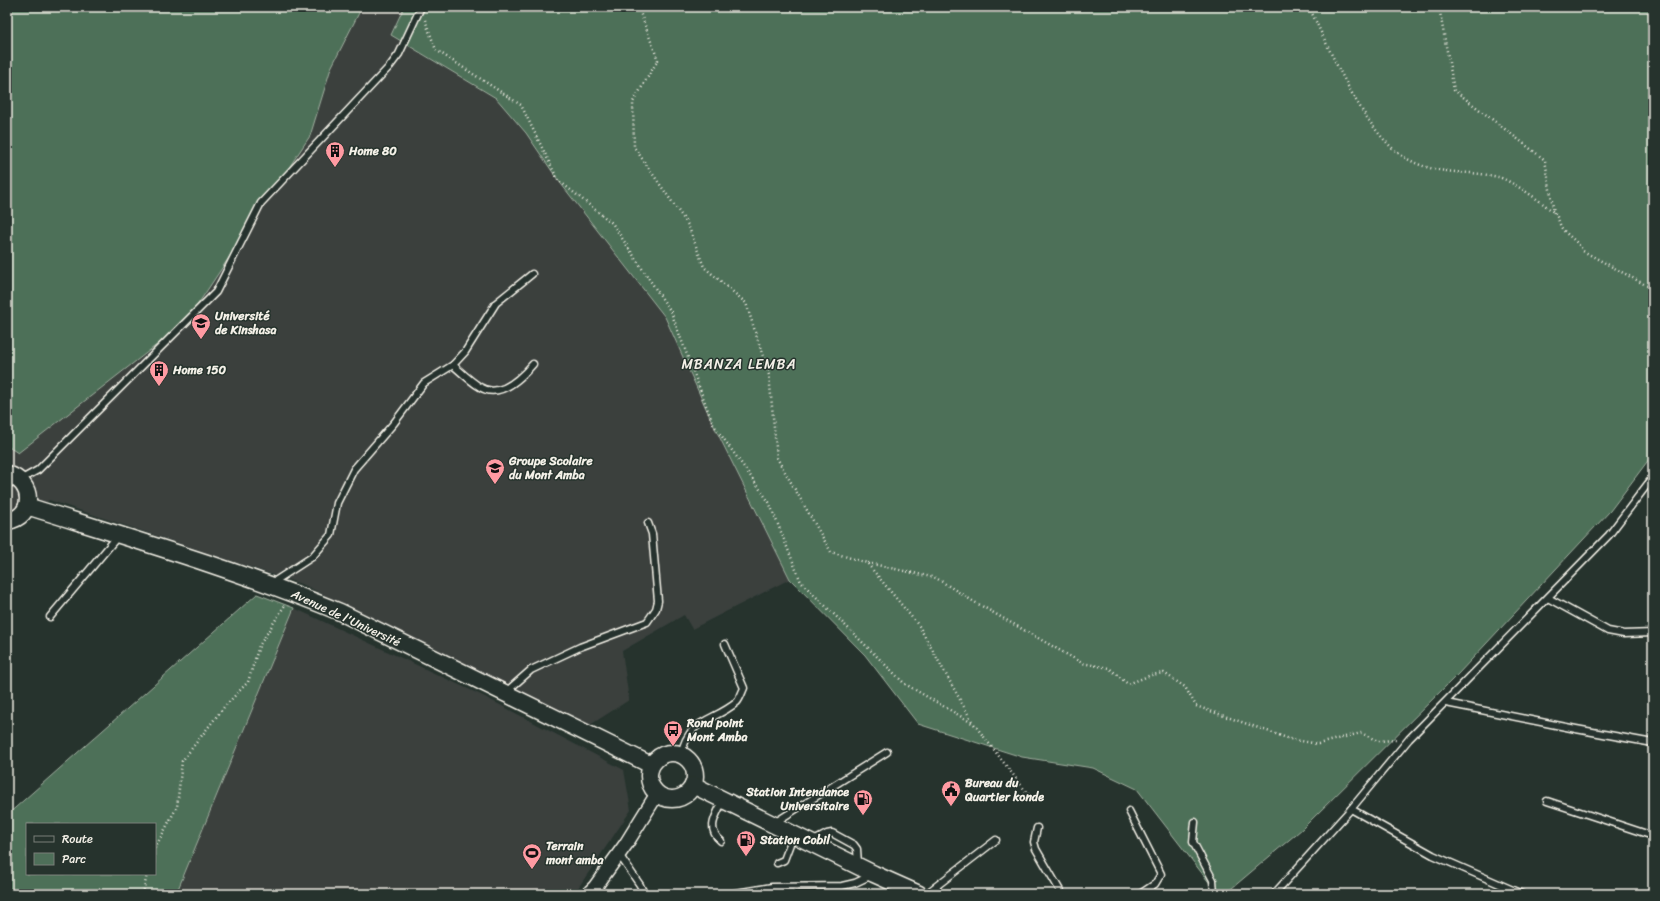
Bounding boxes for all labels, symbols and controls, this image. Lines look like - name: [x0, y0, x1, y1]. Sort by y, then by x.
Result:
- building icon: Home 80: [324, 140, 346, 168]
- place label: Home 80: [348, 140, 397, 162]
- place label: Université de Kinshasa: [215, 305, 276, 341]
- school or university icon: Université de Kinshasa: [190, 312, 212, 340]
- district label: MBANZA LEMBA: [681, 352, 797, 377]
- building icon: Home 150: [148, 359, 170, 387]
- place label: Home 150: [172, 359, 227, 381]
- place label: Groupe Scolaire du Mont Amba: [508, 450, 593, 486]
- school or university icon: Groupe Scolaire du Mont Amba: [484, 457, 506, 485]
- street label: Avenue de l'Université: [287, 583, 404, 653]
- place label: Rond point Mont Amba: [686, 712, 747, 748]
- bus stop icon: Rond point Mont Amba: [662, 719, 684, 747]
- place label: Bureau du Quartier konde: [964, 772, 1044, 808]
- public building icon: Bureau du Quartier konde: [940, 779, 962, 807]
- place label: Station Intendance Universitaire: [745, 781, 849, 817]
- fuel station icon: Station Intendance Universitaire: [852, 788, 874, 816]
- legend: [26, 823, 156, 875]
- text: Route: [62, 828, 93, 850]
- fuel station icon: Station Cobil: [735, 829, 757, 857]
- place label: Station Cobil: [759, 829, 830, 851]
- place label: Terrain mont amba: [545, 835, 604, 871]
- sports icon: Terrain mont amba: [521, 842, 543, 870]
- text: Parc: [62, 848, 86, 870]

